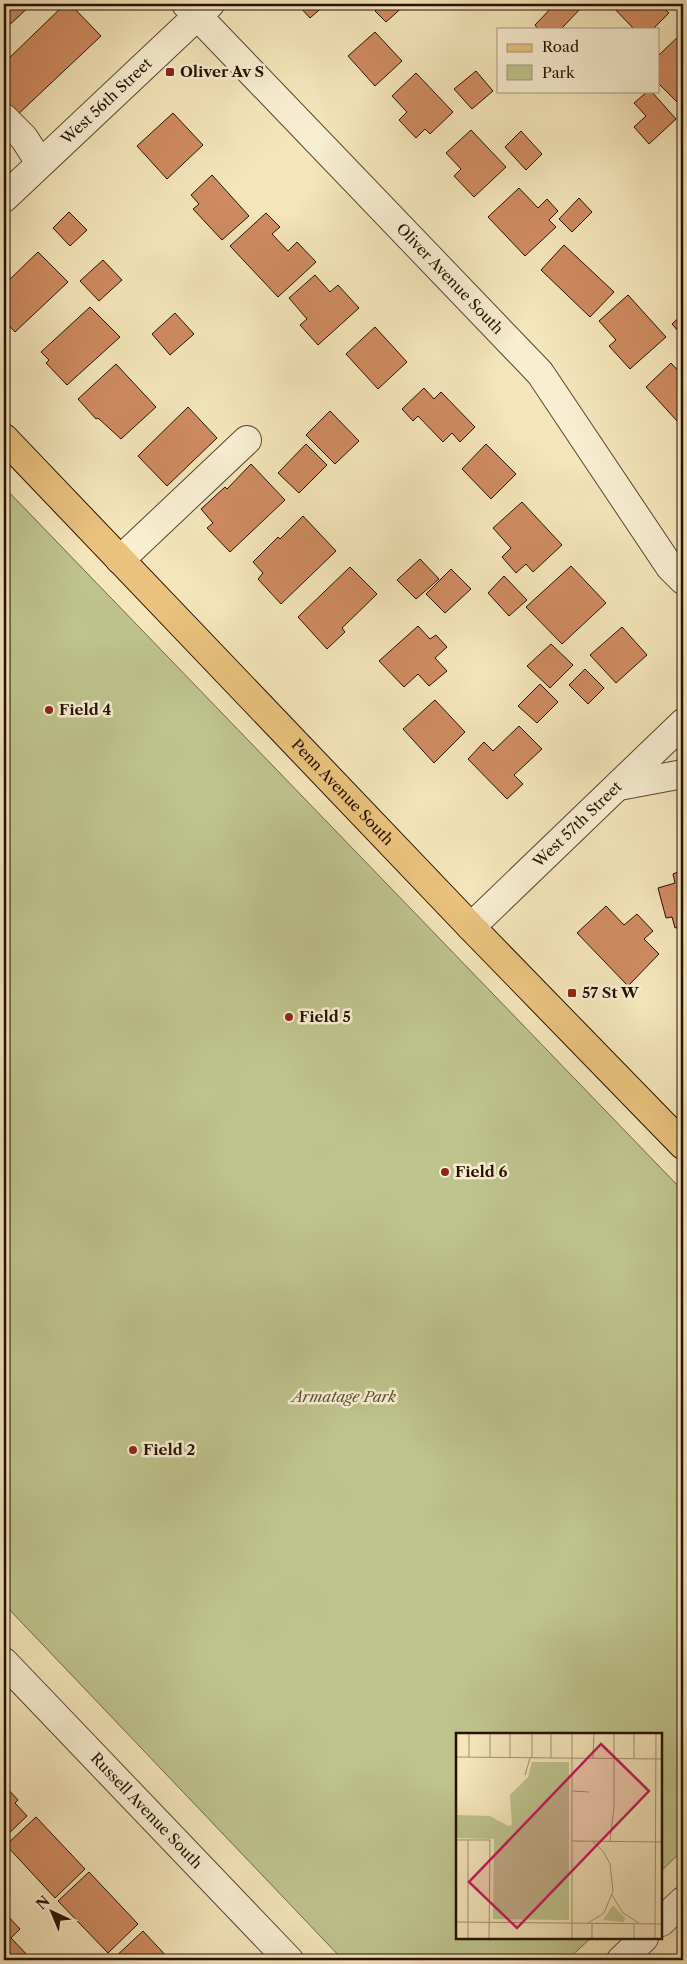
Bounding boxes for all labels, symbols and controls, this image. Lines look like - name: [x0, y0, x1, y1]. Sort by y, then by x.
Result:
- legend: [497, 28, 660, 92]
- text: Road: [542, 37, 579, 56]
- street label: West 56th Street: [56, 53, 156, 149]
- place label: Oliver Av S: [180, 62, 264, 81]
- text: Park: [542, 63, 576, 82]
- marker: Oliver Av S: [164, 66, 176, 78]
- street label: Oliver Avenue South: [393, 219, 508, 338]
- place label: Field 4: [59, 700, 112, 719]
- marker: Field 4: [43, 704, 55, 716]
- street label: Penn Avenue South: [288, 735, 398, 850]
- street label: West 57th Street: [528, 776, 626, 872]
- place label: 57 St W: [582, 983, 640, 1002]
- marker: 57 St W: [566, 987, 578, 999]
- place label: Field 5: [299, 1007, 351, 1026]
- marker: Field 5: [283, 1011, 295, 1023]
- place label: Field 6: [455, 1162, 508, 1181]
- marker: Field 6: [439, 1166, 451, 1178]
- park label: Armatage Park: [290, 1387, 396, 1406]
- place label: Field 2: [143, 1440, 196, 1459]
- marker: Field 2: [127, 1444, 139, 1456]
- inset map: [456, 1733, 662, 1939]
- street label: Russell Avenue South: [87, 1748, 207, 1873]
- north arrow: [28, 1886, 78, 1936]
- text: N: [32, 1892, 54, 1913]

